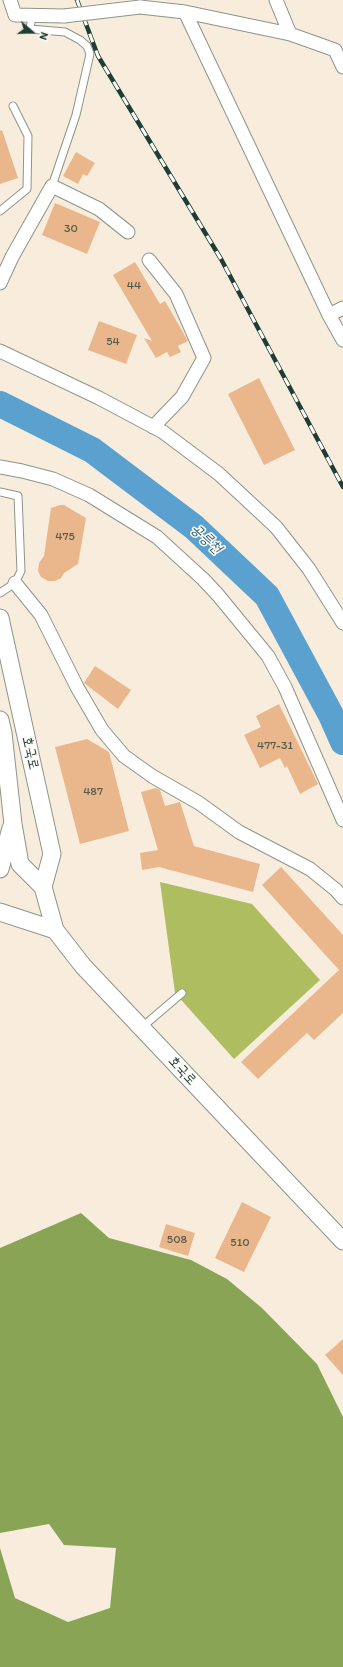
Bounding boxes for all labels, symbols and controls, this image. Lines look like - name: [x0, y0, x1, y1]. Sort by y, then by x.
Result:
- north arrow: [12, 12, 52, 52]
- text: N: [36, 30, 51, 42]
- house number: 30: [64, 222, 78, 236]
- house number: 44: [127, 279, 141, 293]
- house number: 54: [106, 335, 120, 349]
- water label: 공릉천: [187, 520, 225, 558]
- house number: 475: [55, 530, 75, 544]
- street label: 호국로: [18, 735, 42, 771]
- house number: 477-31: [257, 739, 293, 753]
- house number: 487: [83, 785, 103, 799]
- street label: 호국로: [164, 1053, 200, 1089]
- house number: 508: [167, 1233, 187, 1247]
- house number: 510: [230, 1236, 250, 1250]

